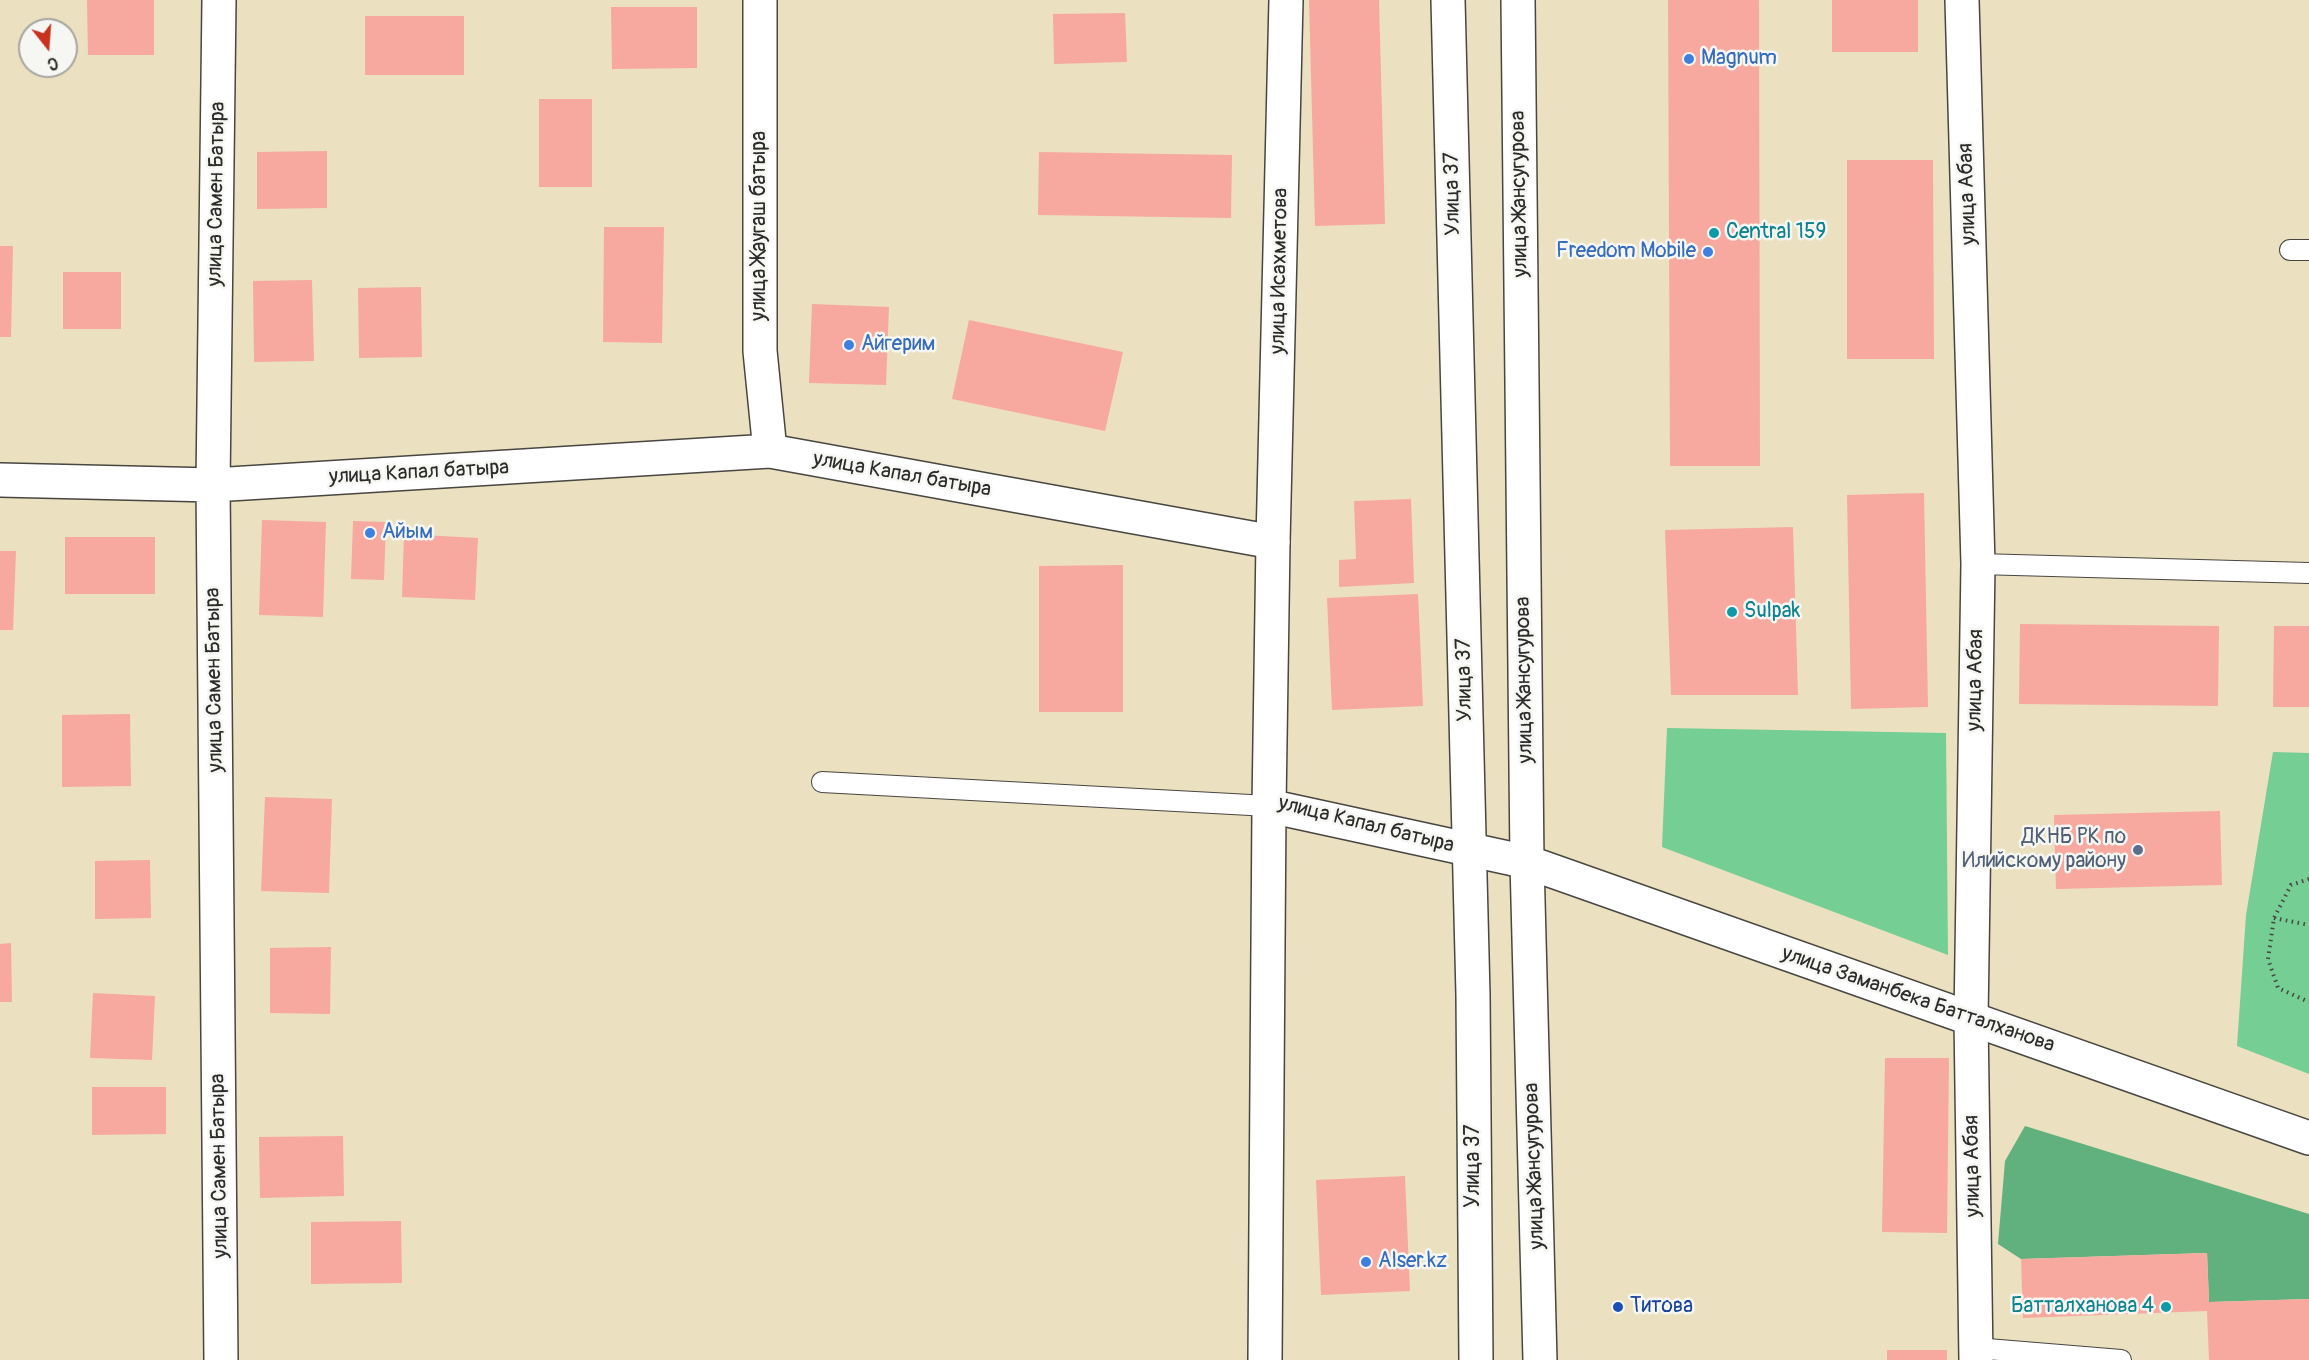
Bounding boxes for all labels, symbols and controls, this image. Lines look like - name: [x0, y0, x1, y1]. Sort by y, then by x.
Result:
- north arrow: [18, 18, 78, 78]
- place label: Magnum: [1701, 46, 1777, 72]
- text: С: [45, 52, 60, 74]
- marker: Magnum: [1682, 52, 1696, 66]
- street label: улица Самен Батыра: [203, 101, 231, 287]
- street label: улица Жансугурова: [1506, 110, 1534, 278]
- street label: улица Жаугаш батыра: [747, 131, 773, 321]
- street label: улица Абая: [1954, 143, 1982, 245]
- street label: Улица 37: [1440, 152, 1466, 236]
- street label: улица Исахметова: [1266, 188, 1294, 354]
- place label: Central 159: [1726, 220, 1826, 246]
- marker: Central 159: [1707, 226, 1721, 240]
- place label: Freedom Mobile: [1556, 239, 1696, 265]
- marker: Freedom Mobile: [1701, 245, 1715, 259]
- place label: Айгерим: [861, 332, 935, 358]
- marker: Айгерим: [842, 338, 856, 352]
- street label: улица Капал батыра: [811, 447, 993, 503]
- street label: улица Капал батыра: [328, 456, 510, 490]
- place label: Айым: [382, 520, 433, 546]
- marker: Айым: [363, 526, 377, 540]
- street label: улица Самен Батыра: [201, 587, 229, 773]
- street label: улица Жансугурова: [1511, 596, 1539, 764]
- place label: Sulpak: [1744, 599, 1800, 625]
- marker: Sulpak: [1725, 605, 1739, 619]
- street label: улица Абая: [1963, 629, 1989, 731]
- street label: Улица 37: [1452, 638, 1478, 722]
- street label: улица Капал батыра: [1275, 791, 1457, 859]
- place label: ДКНБ РК по Илийскому району: [1962, 825, 2126, 875]
- marker: ДКНБ РК по Илийскому району: [2131, 843, 2145, 857]
- street label: улица Заманбека Батталханова: [1778, 941, 2058, 1059]
- street label: улица Самен Батыра: [206, 1073, 234, 1259]
- street label: улица Жансугурова: [1519, 1082, 1551, 1250]
- street label: улица Абая: [1960, 1115, 1986, 1217]
- street label: Улица 37: [1461, 1124, 1487, 1208]
- place label: Alser.kz: [1378, 1249, 1447, 1275]
- marker: Alser.kz: [1359, 1255, 1373, 1269]
- place label: Титова: [1630, 1294, 1693, 1320]
- place label: Батталханова 4: [2011, 1294, 2154, 1320]
- marker: Титова: [1611, 1300, 1625, 1314]
- marker: Батталханова 4: [2159, 1300, 2173, 1314]

